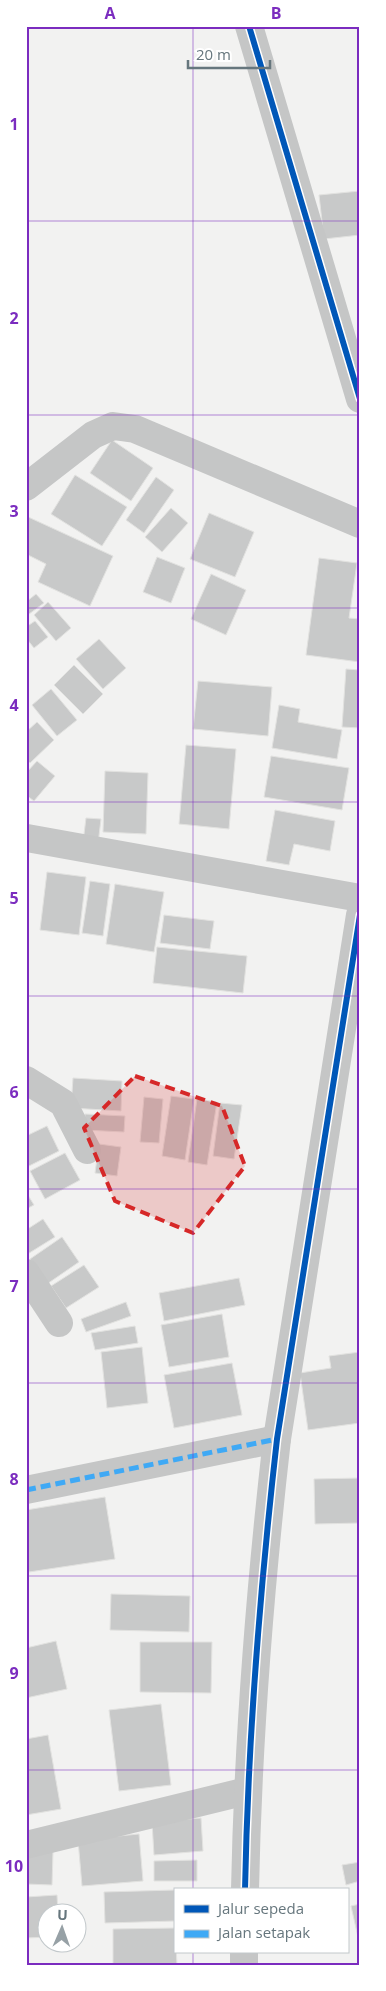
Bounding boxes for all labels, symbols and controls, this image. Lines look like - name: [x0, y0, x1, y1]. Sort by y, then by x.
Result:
- text: A: [104, 2, 116, 24]
- text: B: [271, 2, 281, 24]
- scale bar: [188, 38, 271, 70]
- text: 20 m: [196, 44, 231, 64]
- text: 1: [9, 113, 19, 135]
- text: 2: [9, 307, 19, 329]
- text: 3: [9, 500, 19, 522]
- text: 4: [9, 694, 19, 716]
- text: 5: [9, 887, 19, 909]
- text: 6: [9, 1081, 19, 1103]
- text: 7: [9, 1275, 19, 1297]
- text: 8: [9, 1468, 19, 1490]
- text: 9: [9, 1662, 19, 1684]
- text: 10: [5, 1855, 23, 1877]
- legend: [174, 1888, 348, 1954]
- text: Jalur sepeda: [216, 1898, 304, 1918]
- north arrow: [38, 1904, 88, 1954]
- text: U: [57, 1905, 68, 1924]
- text: Jalan setapak: [216, 1922, 310, 1942]

